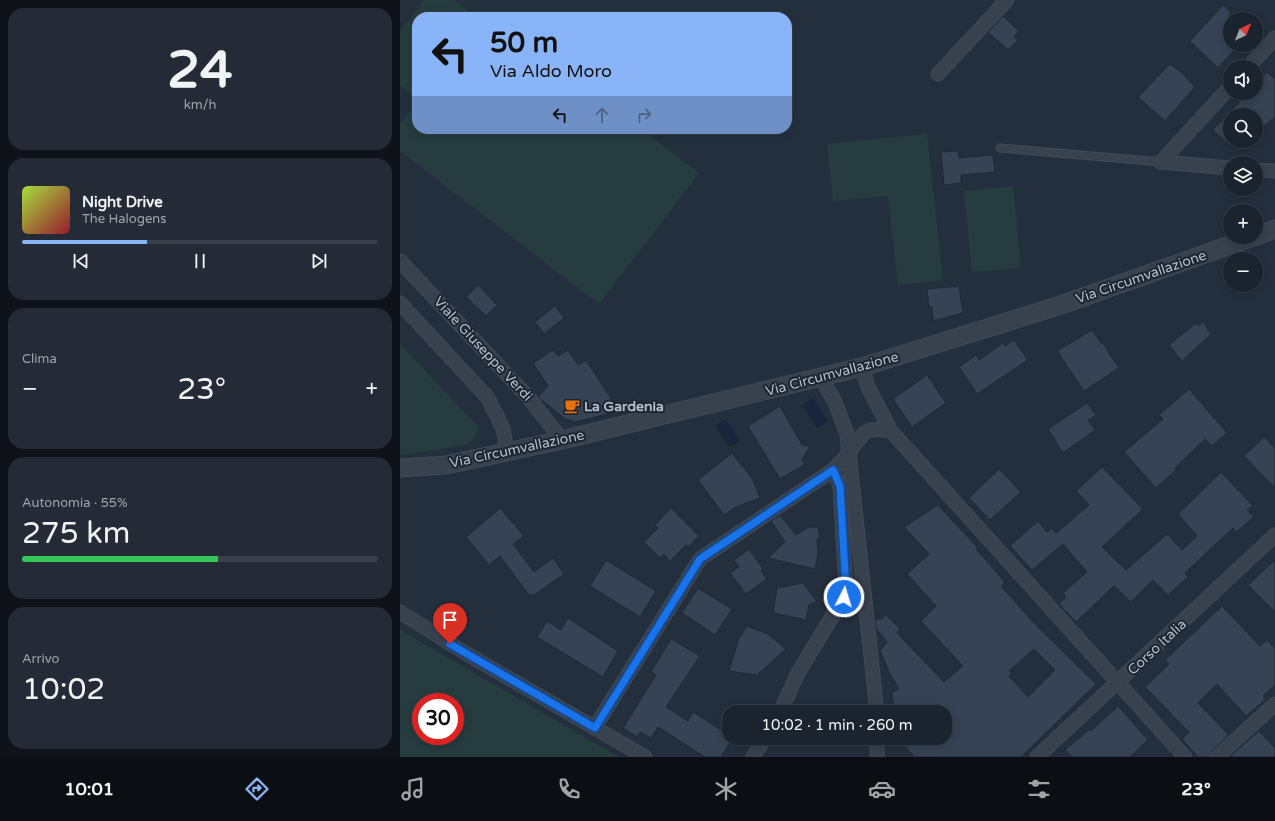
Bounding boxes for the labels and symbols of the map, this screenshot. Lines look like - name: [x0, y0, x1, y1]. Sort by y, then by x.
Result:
- north arrow: [1223, 12, 1263, 52]
- street label: Via Circumvallazione: [1073, 247, 1209, 307]
- street label: Viale Giuseppe Verdi: [430, 293, 536, 405]
- street label: Via Circumvallazione: [764, 348, 900, 400]
- cafe icon: La Gardenia: [563, 397, 581, 415]
- place label: La Gardenia: [584, 398, 664, 415]
- street label: Via Circumvallazione: [448, 426, 586, 472]
- position arrow: [823, 576, 865, 618]
- pin: [433, 603, 467, 644]
- street label: Corso Italia: [1124, 615, 1190, 679]
- speed limit sign: 30: [412, 693, 464, 745]

